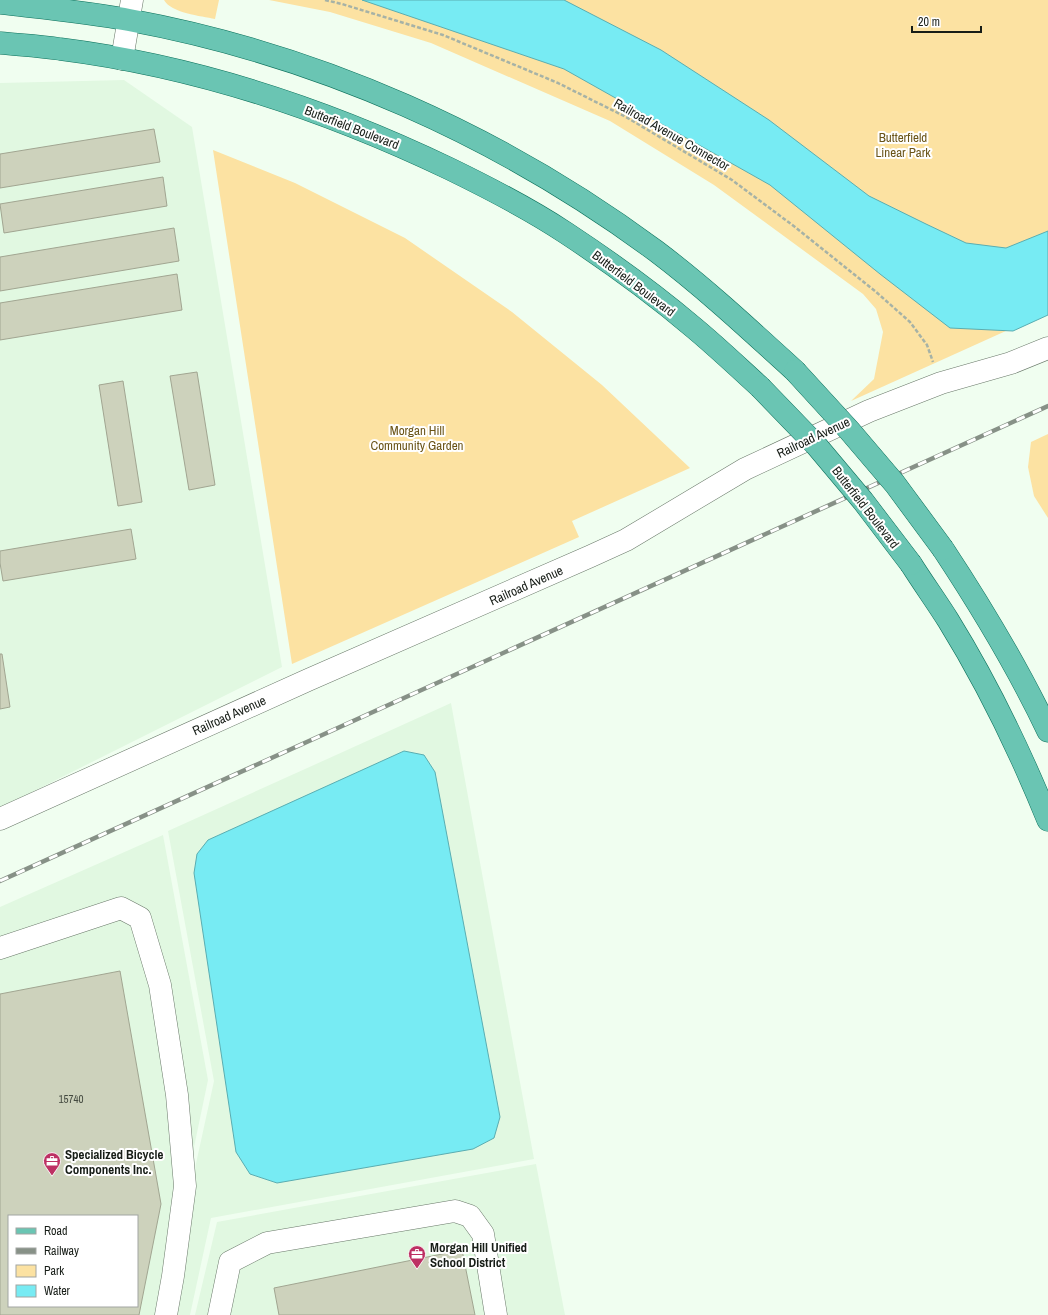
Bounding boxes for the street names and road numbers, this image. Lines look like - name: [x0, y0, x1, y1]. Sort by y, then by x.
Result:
- street label: Railroad Avenue Connector: [611, 94, 733, 175]
- street label: Butterfield Boulevard: [302, 102, 401, 153]
- street label: Butterfield Boulevard: [589, 247, 679, 320]
- street label: Railroad Avenue: [774, 413, 853, 462]
- street label: Butterfield Boulevard: [828, 463, 903, 552]
- street label: Railroad Avenue: [487, 562, 566, 609]
- street label: Railroad Avenue: [190, 692, 269, 739]

